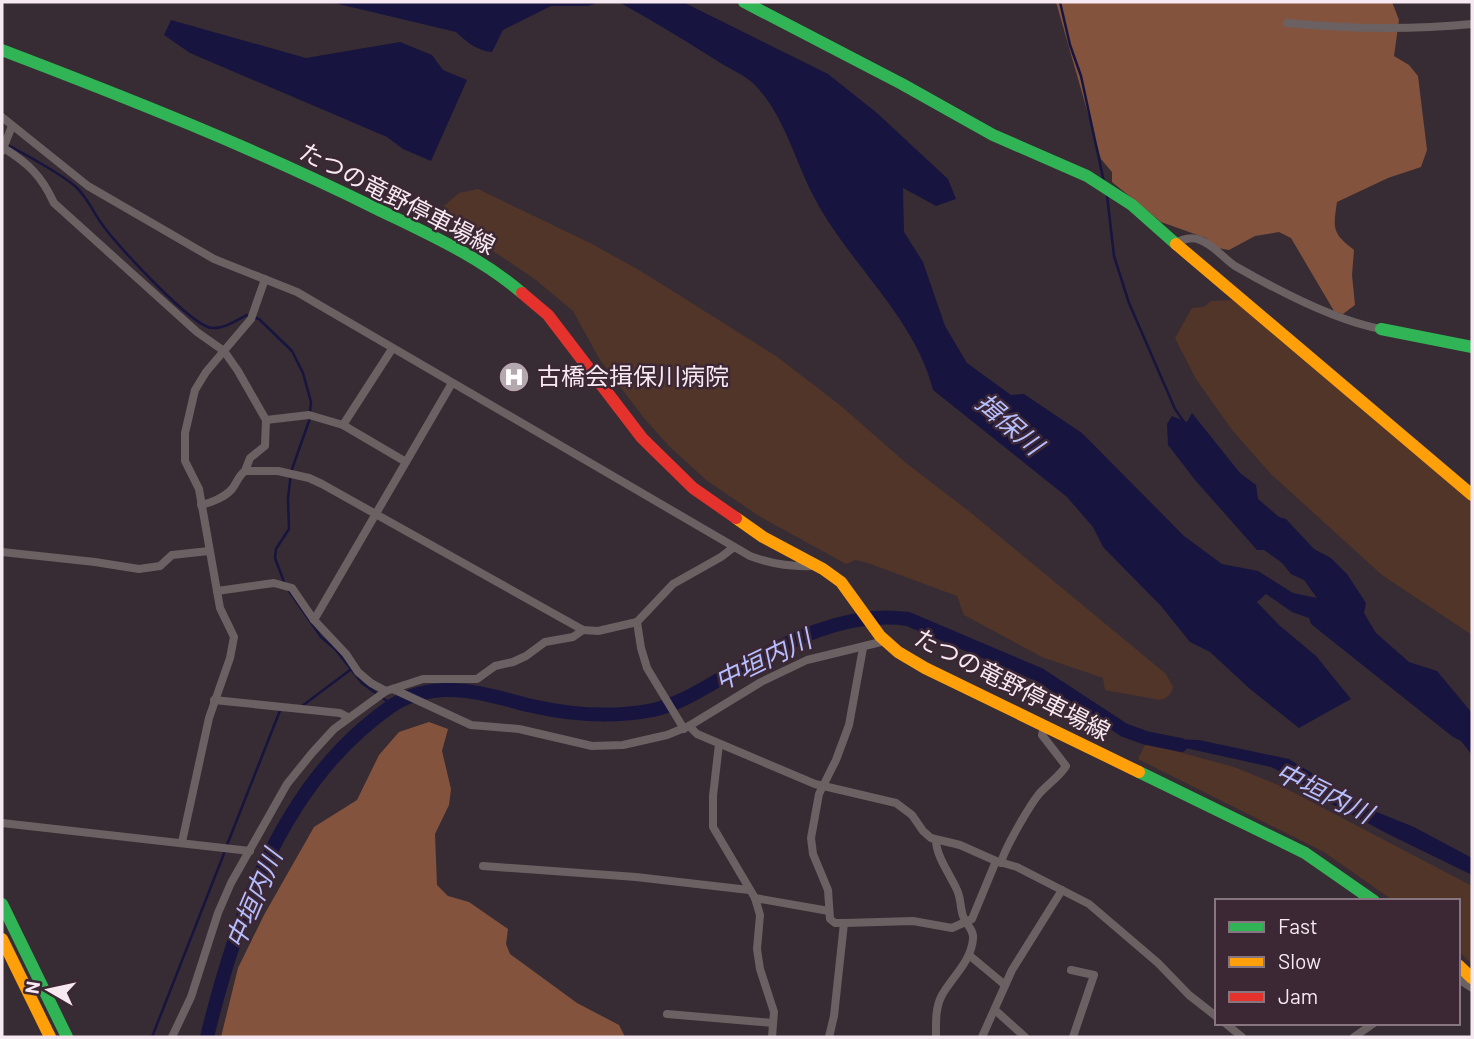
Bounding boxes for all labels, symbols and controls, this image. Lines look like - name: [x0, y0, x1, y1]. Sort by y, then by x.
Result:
- street label: たつの竜野停車場線: [295, 136, 500, 260]
- hospital icon: 古橋会揖保川病院: [497, 360, 531, 394]
- place label: 古橋会揖保川病院: [537, 361, 729, 390]
- water label: 揖保川: [970, 386, 1052, 462]
- water label: 中垣内川: [709, 621, 819, 695]
- street label: たつの竜野停車場線: [910, 622, 1115, 746]
- water label: 中垣内川: [1271, 755, 1381, 830]
- water label: 中垣内川: [218, 842, 288, 952]
- legend: [1215, 899, 1460, 1025]
- text: Fast: [1278, 913, 1318, 938]
- text: Slow: [1278, 948, 1321, 973]
- north arrow: [14, 955, 84, 1025]
- text: N: [19, 979, 44, 995]
- text: Jam: [1278, 983, 1318, 1008]

